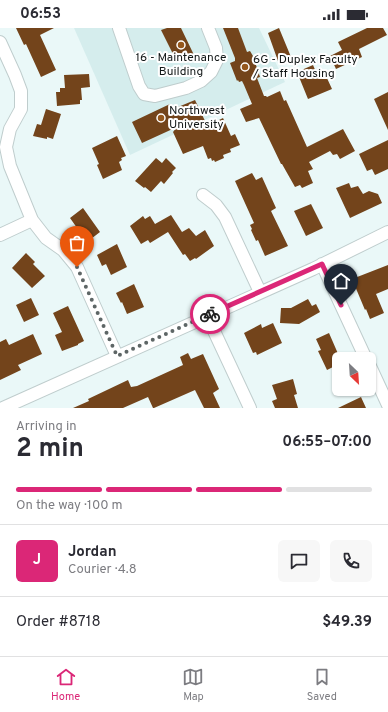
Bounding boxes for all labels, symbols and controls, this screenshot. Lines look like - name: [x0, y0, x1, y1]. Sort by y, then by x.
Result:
- text: 06:53: [20, 5, 61, 24]
- marker: 16 - Maintenance Building: [176, 40, 186, 50]
- place label: 16 - Maintenance Building: [135, 50, 227, 80]
- place label: 6G - Duplex Faculty / Staff Housing: [252, 52, 358, 82]
- marker: 6G - Duplex Faculty / Staff Housing: [240, 62, 250, 72]
- place label: Northwest University: [169, 103, 225, 133]
- marker: Northwest University: [156, 113, 166, 123]
- pin: [60, 226, 94, 267]
- icon: bag: [66, 232, 88, 254]
- pin: [324, 264, 358, 305]
- icon: home: [330, 270, 352, 292]
- courier: [190, 294, 230, 334]
- icon: bike: [199, 303, 221, 325]
- north arrow: [332, 352, 376, 396]
- map controls: [332, 352, 376, 396]
- text: Arriving in: [16, 419, 77, 435]
- text: 2 min: [16, 433, 84, 466]
- text: 06:55–07:00: [282, 433, 372, 452]
- text: On the way · 100 m: [16, 498, 123, 514]
- button: chat: [278, 540, 320, 582]
- button: phone: [330, 540, 372, 582]
- text: Jordan: [68, 543, 117, 562]
- text: J: [33, 551, 41, 570]
- text: Courier · 4.8: [68, 562, 137, 578]
- text: Order #8718: [16, 613, 101, 632]
- text: $49.39: [322, 613, 372, 632]
- tab: Home: [51, 666, 80, 704]
- tab: Map: [182, 666, 204, 704]
- tab: Saved: [307, 666, 337, 704]

